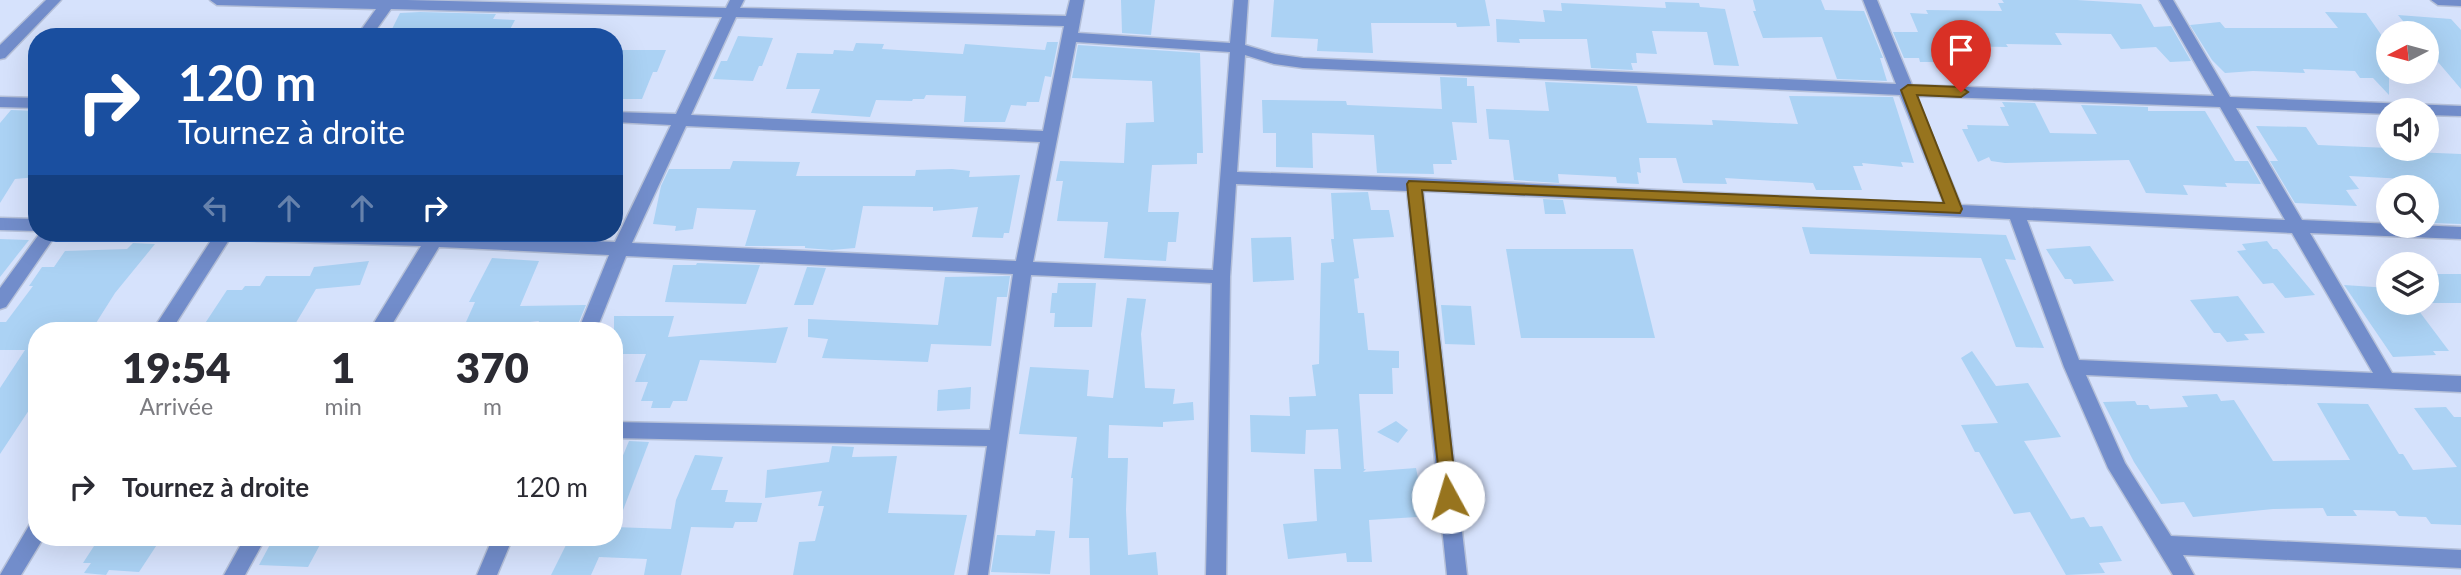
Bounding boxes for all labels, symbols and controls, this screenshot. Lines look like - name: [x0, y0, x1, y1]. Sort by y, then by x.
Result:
- pin: [1931, 20, 1991, 92]
- north arrow: [2376, 21, 2440, 84]
- map controls: [2376, 21, 2439, 315]
- icon: arrive: [1942, 31, 1980, 69]
- text: 120 m: [178, 53, 316, 111]
- icon: right: [63, 56, 154, 147]
- button: sound: [2376, 98, 2439, 161]
- text: Tournez à droite: [178, 112, 405, 151]
- button: search: [2376, 175, 2439, 238]
- icon: left: [197, 189, 235, 227]
- icon: ahead: [270, 189, 308, 227]
- icon: ahead: [343, 189, 381, 227]
- icon: right: [416, 189, 454, 227]
- button: layers: [2376, 252, 2439, 315]
- text: 19:54: [122, 342, 231, 392]
- text: 1: [331, 342, 355, 392]
- text: 370: [456, 342, 529, 392]
- text: Arrivée: [139, 392, 213, 420]
- text: min: [325, 392, 362, 420]
- text: m: [483, 392, 502, 420]
- position arrow: [1411, 460, 1485, 534]
- icon: right: [63, 468, 101, 506]
- text: Tournez à droite: [122, 471, 309, 503]
- text: 120 m: [515, 471, 588, 503]

